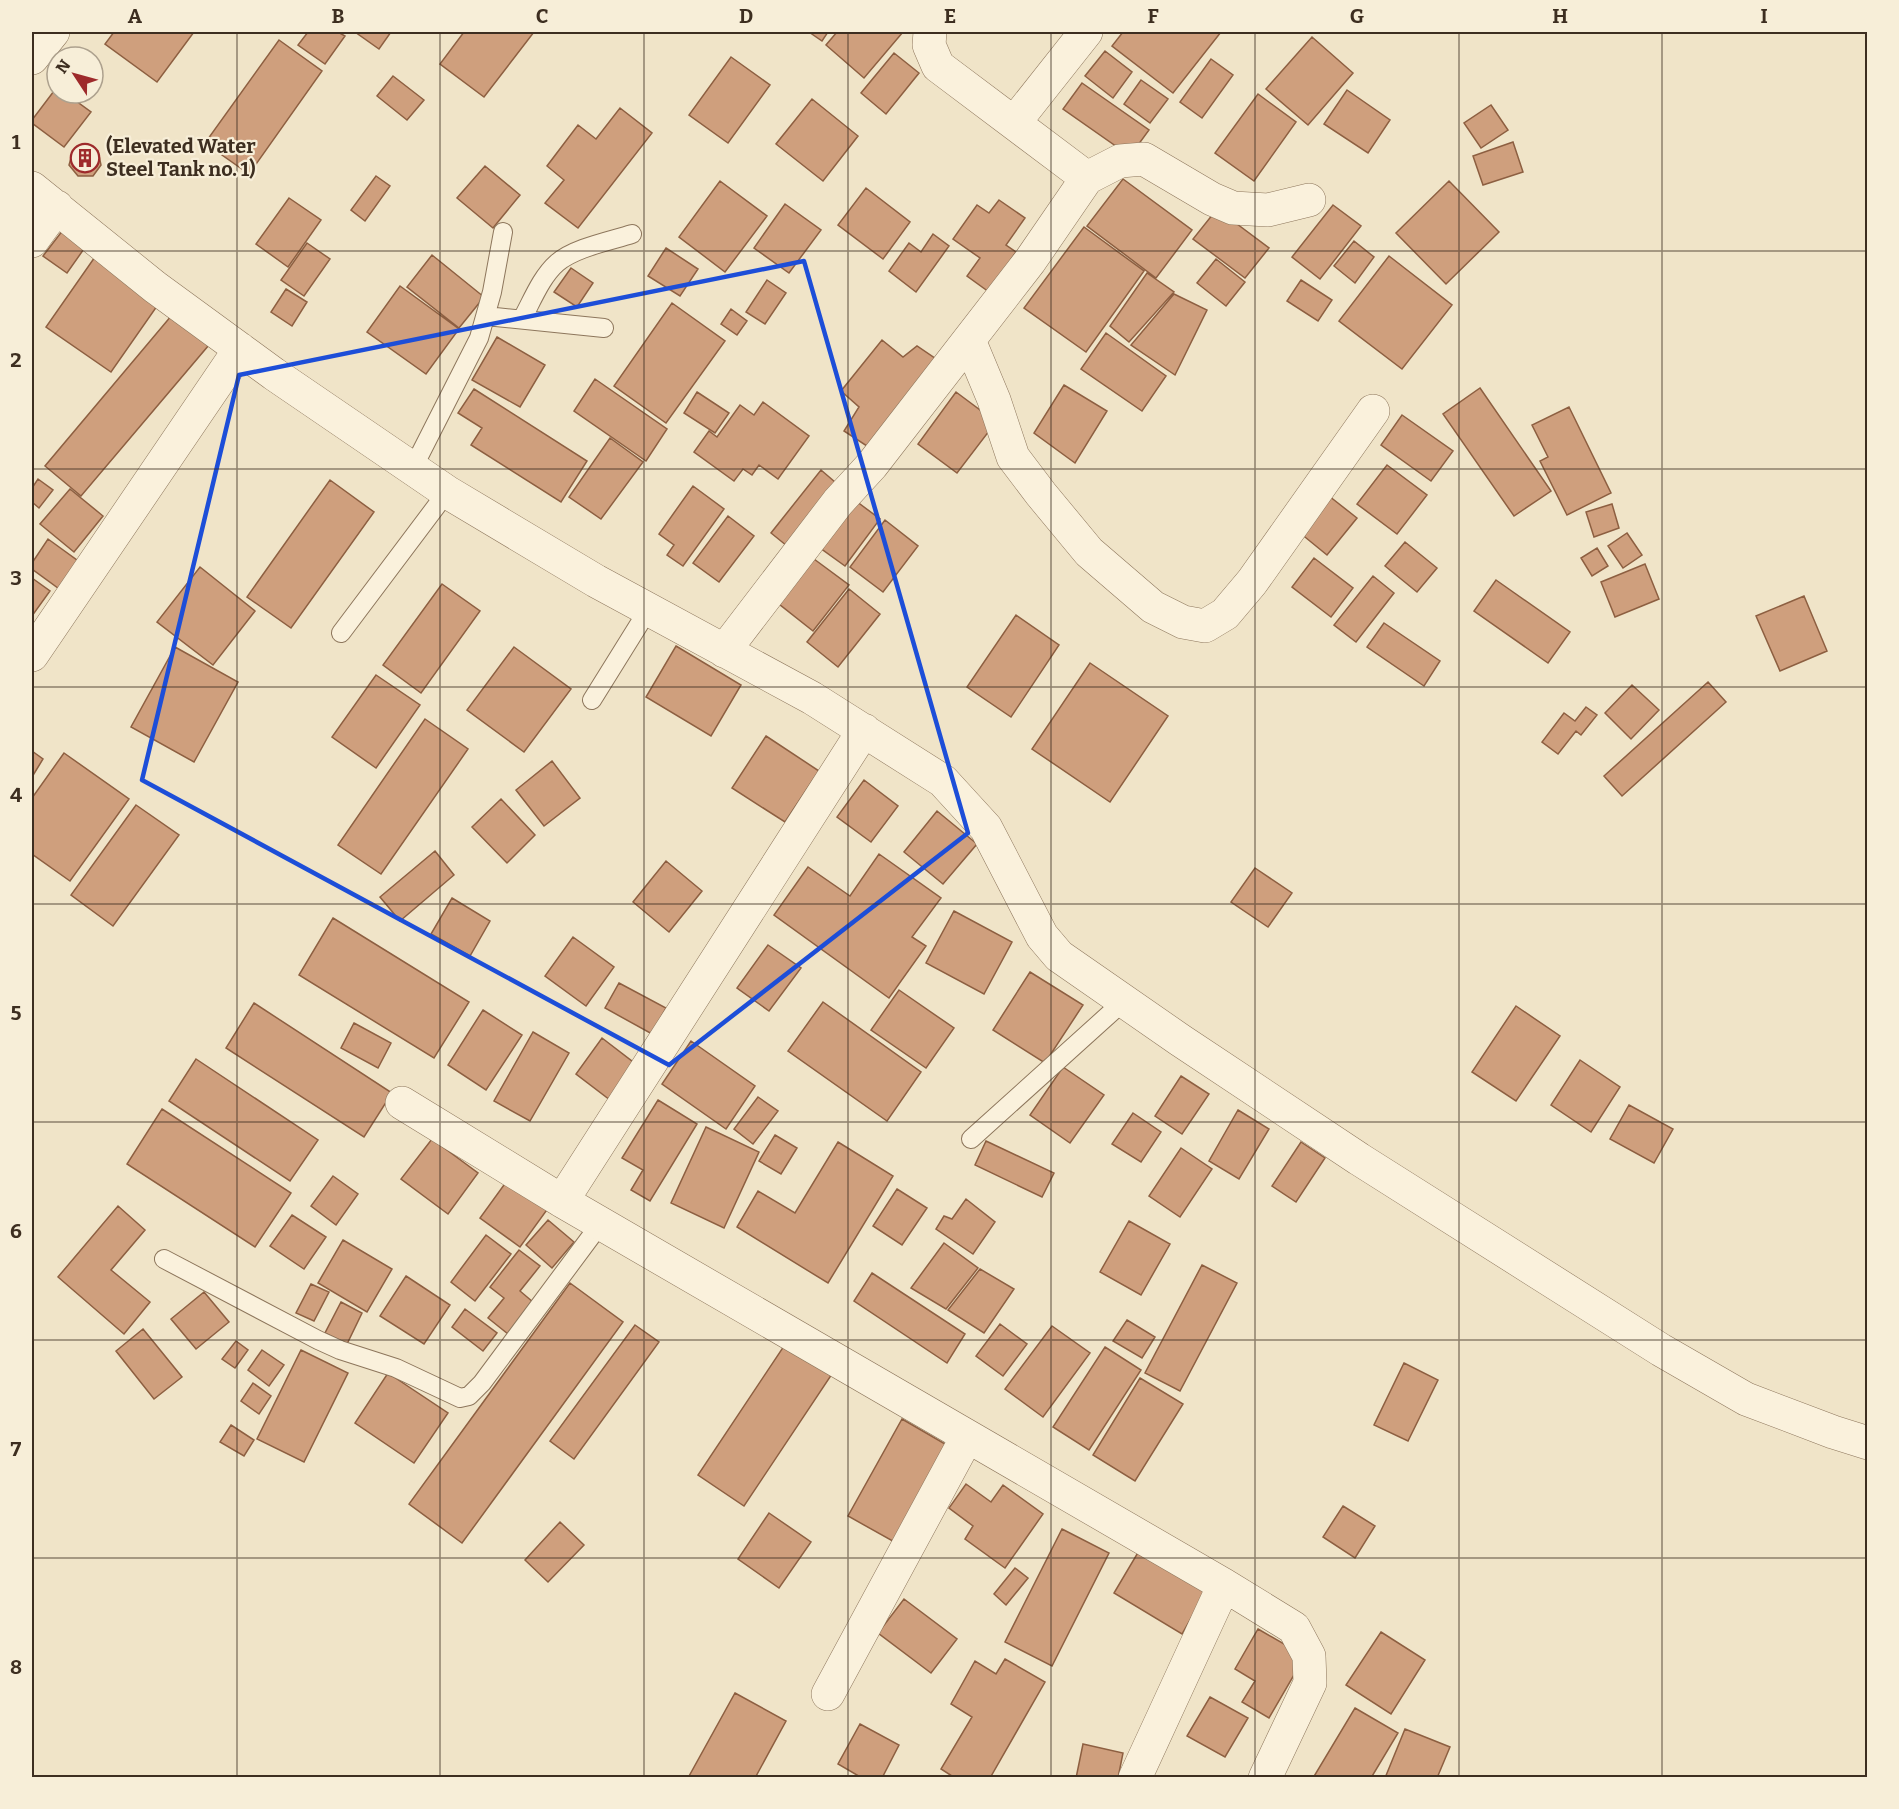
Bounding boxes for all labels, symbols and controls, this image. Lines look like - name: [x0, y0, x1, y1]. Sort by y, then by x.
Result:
- text: A: [128, 4, 143, 28]
- text: B: [332, 4, 345, 28]
- text: C: [536, 4, 548, 28]
- text: D: [739, 4, 753, 28]
- text: E: [944, 4, 956, 28]
- text: F: [1147, 4, 1159, 28]
- text: G: [1350, 4, 1364, 28]
- text: H: [1552, 4, 1568, 28]
- text: I: [1760, 4, 1768, 28]
- north arrow: [45, 45, 105, 105]
- text: N: [52, 56, 75, 77]
- text: 1: [12, 130, 21, 154]
- place label: (Elevated Water Steel Tank no. 1): [106, 134, 256, 181]
- building icon: (Elevated Water Steel Tank no. 1): [69, 142, 101, 174]
- text: 2: [10, 348, 22, 372]
- text: 3: [10, 566, 22, 590]
- text: 4: [10, 783, 22, 807]
- text: 5: [11, 1001, 22, 1025]
- text: 6: [10, 1219, 22, 1243]
- text: 7: [11, 1437, 22, 1461]
- text: 8: [10, 1655, 22, 1679]

